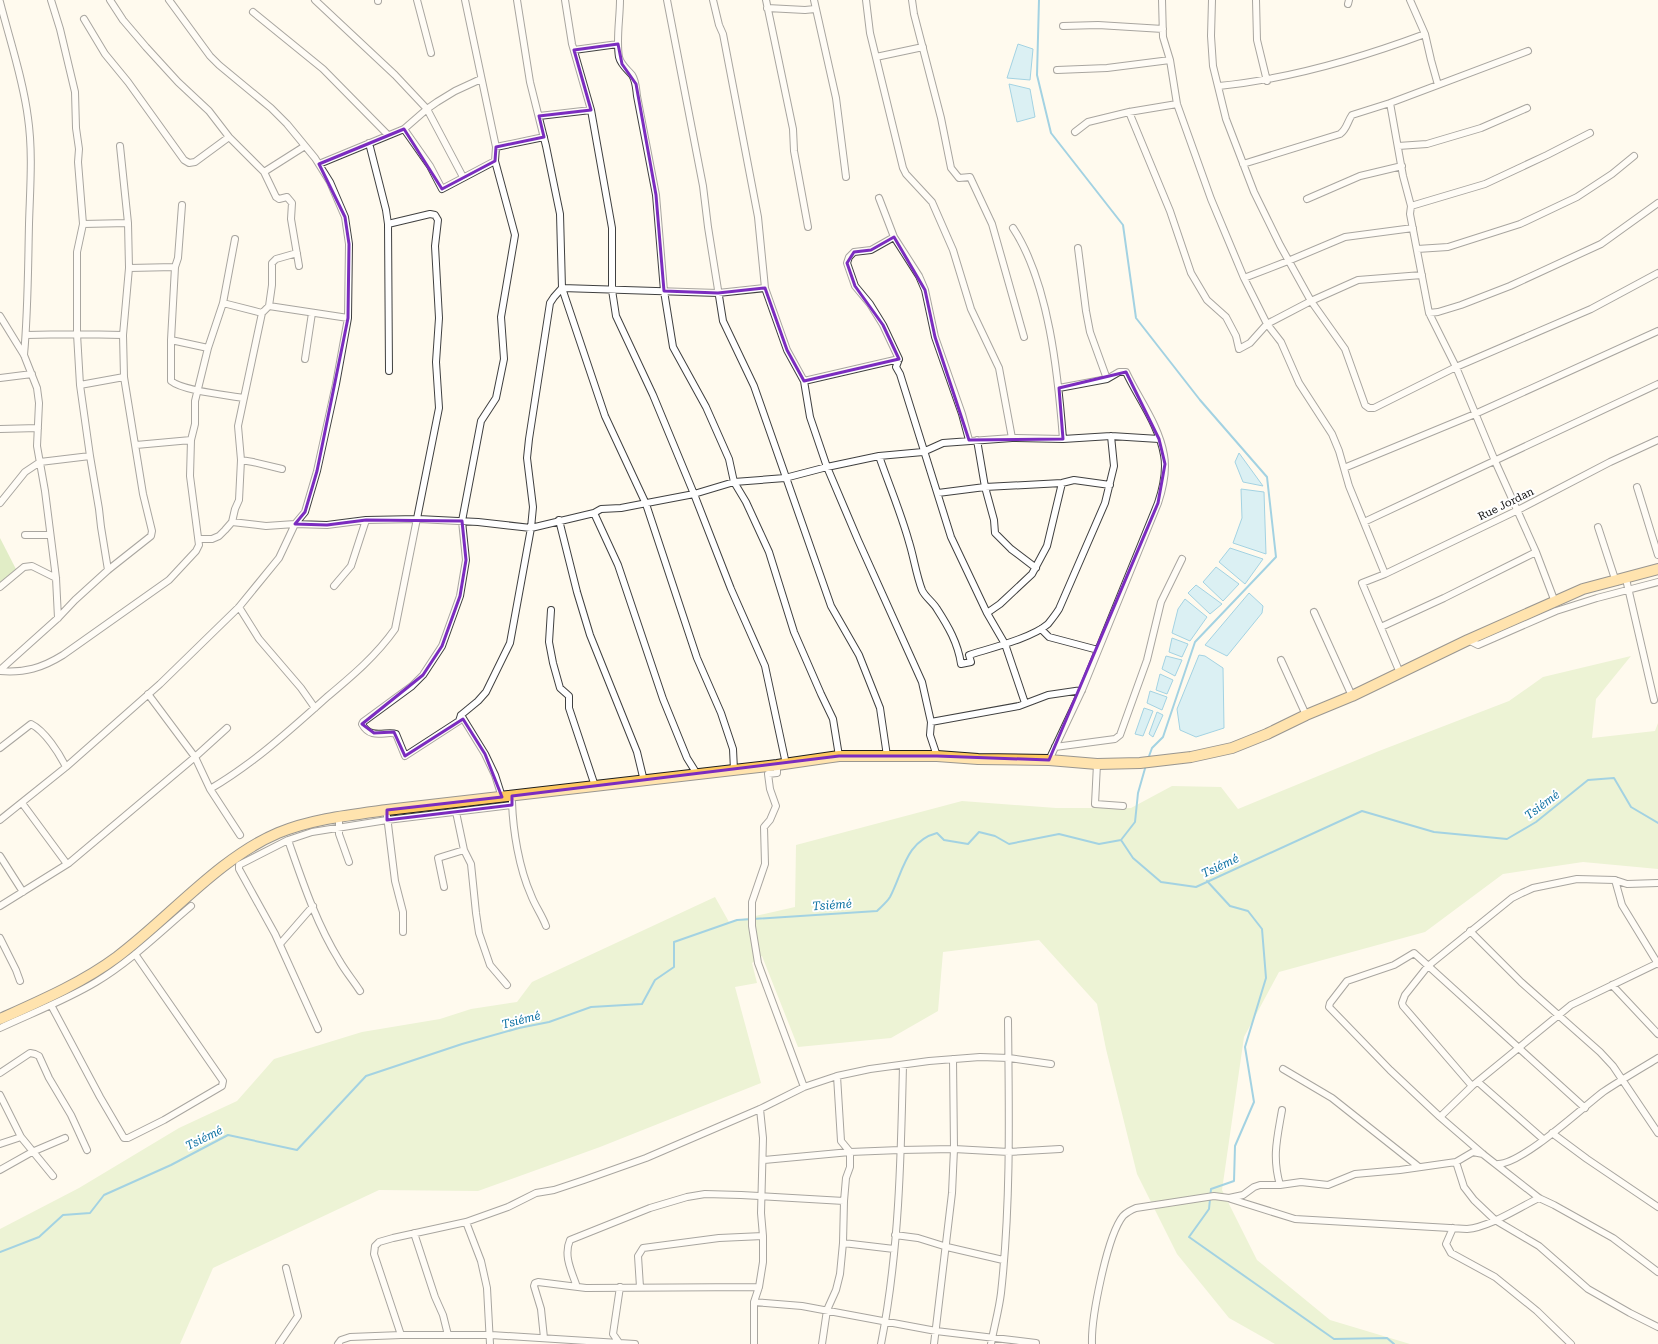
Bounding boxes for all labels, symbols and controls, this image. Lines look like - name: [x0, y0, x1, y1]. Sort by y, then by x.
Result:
- street label: Rue Jordan: [1476, 485, 1536, 523]
- water label: Tsiémé: [1522, 787, 1562, 823]
- water label: Tsiémé: [1199, 851, 1241, 881]
- water label: Tsiémé: [812, 897, 852, 913]
- water label: Tsiémé: [500, 1008, 542, 1032]
- water label: Tsiémé: [183, 1123, 225, 1153]

